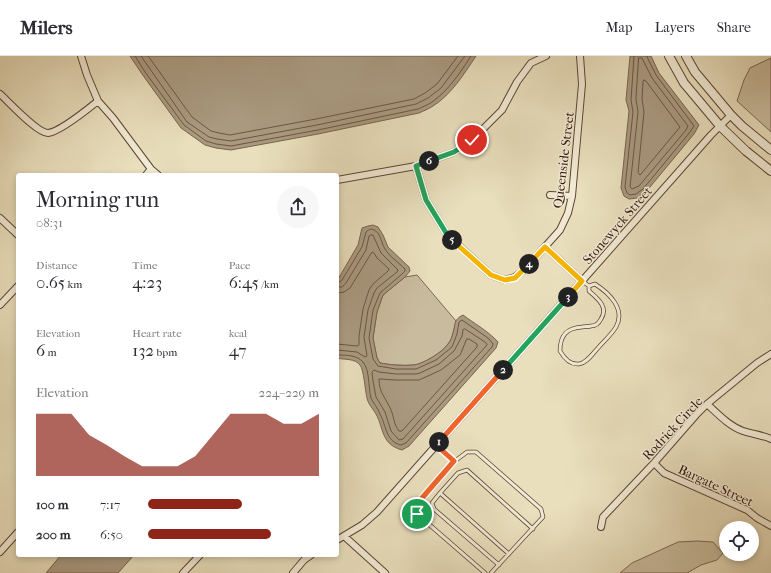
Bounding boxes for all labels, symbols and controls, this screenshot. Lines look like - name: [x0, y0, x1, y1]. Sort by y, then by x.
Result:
- text: Milers: [20, 17, 73, 39]
- text: Map: [606, 19, 633, 36]
- text: Layers: [655, 19, 695, 36]
- text: Share: [717, 19, 751, 36]
- street label: Queenside Street: [550, 111, 577, 209]
- pin: [455, 123, 489, 157]
- icon: check: [461, 129, 483, 151]
- pin: 6: [419, 151, 439, 171]
- text: 6: [426, 154, 432, 167]
- street label: Stonewyck Street: [580, 183, 655, 267]
- button: share: [277, 186, 319, 228]
- text: Morning run: [36, 187, 159, 213]
- text: 08:31: [36, 215, 63, 230]
- pin: 5: [442, 230, 462, 250]
- text: 5: [450, 233, 454, 246]
- pin: 4: [519, 254, 539, 274]
- text: 4: [526, 257, 532, 270]
- text: Distance: [36, 259, 77, 272]
- text: Time: [132, 259, 157, 272]
- text: Pace: [229, 259, 251, 272]
- text: 0.65: [36, 272, 65, 292]
- text: 4:23: [132, 272, 162, 292]
- text: 6:45: [229, 272, 259, 292]
- text: km: [65, 278, 82, 291]
- text: /km: [259, 278, 279, 291]
- pin: 3: [558, 287, 578, 307]
- text: 3: [566, 290, 570, 303]
- text: Elevation: [36, 327, 80, 340]
- text: Heart rate: [132, 327, 182, 340]
- text: kcal: [229, 327, 247, 340]
- text: 6: [36, 340, 45, 360]
- text: 132: [132, 340, 154, 360]
- text: 47: [229, 340, 246, 360]
- text: m: [45, 346, 57, 359]
- text: bpm: [154, 346, 177, 359]
- pin: 2: [493, 360, 513, 380]
- text: 2: [500, 363, 506, 376]
- text: Elevation: [36, 385, 89, 400]
- text: 224–229 m: [259, 385, 319, 400]
- street label: Rodrick Circle: [639, 393, 706, 463]
- pin: 1: [429, 432, 449, 452]
- text: 1: [437, 435, 441, 448]
- street label: Bargate Street: [676, 462, 756, 510]
- text: 100 m: [36, 497, 69, 512]
- text: 7:17: [100, 497, 120, 512]
- pin: [400, 497, 434, 531]
- icon: arrive: [406, 503, 428, 525]
- map controls: [719, 521, 759, 561]
- button: locate: [719, 521, 759, 561]
- text: 200 m: [36, 527, 71, 542]
- text: 6:50: [100, 527, 123, 542]

